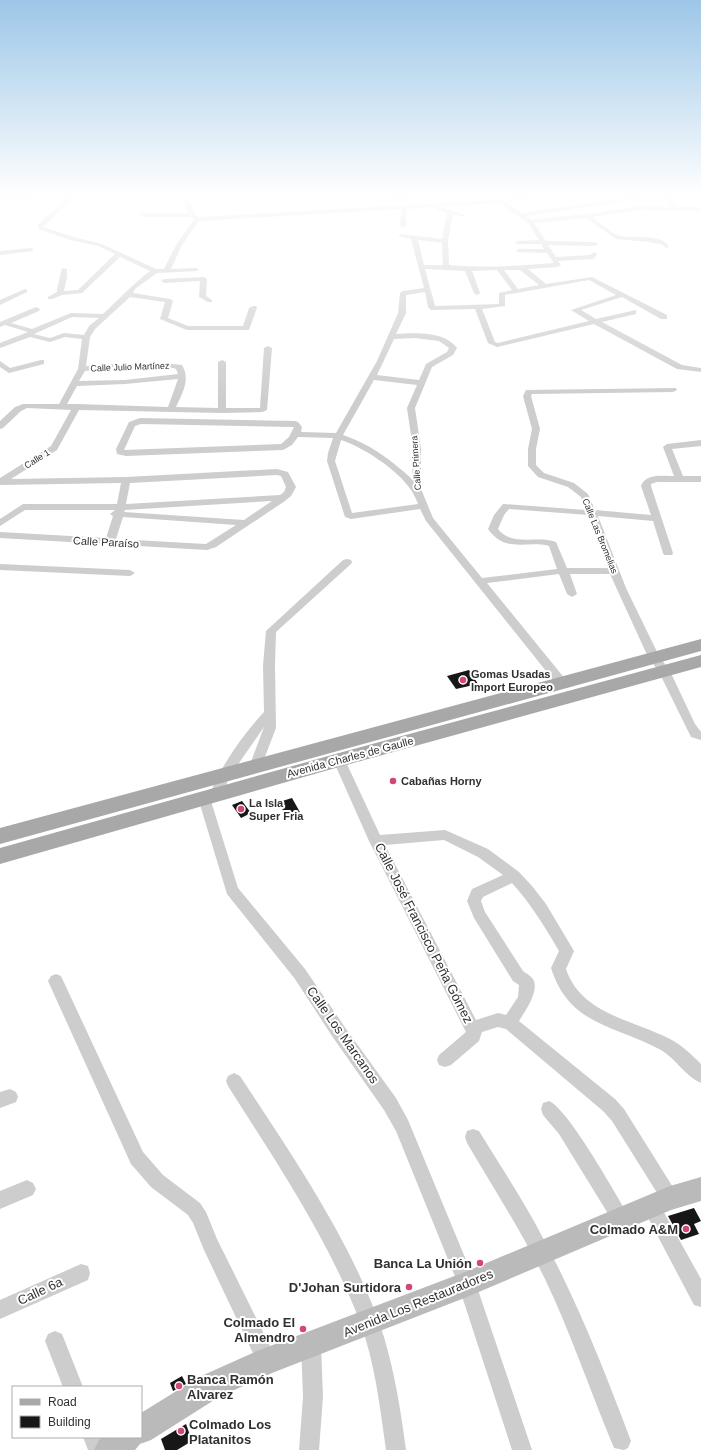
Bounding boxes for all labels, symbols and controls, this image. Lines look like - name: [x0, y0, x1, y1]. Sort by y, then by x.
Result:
- street label: Calle Julio Martínez: [90, 361, 170, 373]
- street label: Calle Primera: [409, 435, 423, 491]
- street label: Calle 1: [22, 447, 52, 471]
- street label: Calle Las Bromelias: [580, 497, 620, 575]
- street label: Calle Paraíso: [73, 534, 139, 550]
- place label: Gomas Usadas Import Europeo: [471, 668, 553, 693]
- marker: Gomas Usadas Import Europeo: [458, 675, 468, 685]
- street label: Avenida Charles de Gaulle: [285, 734, 415, 780]
- place label: Cabañas Horny: [401, 775, 483, 787]
- marker: Cabañas Horny: [388, 776, 398, 786]
- place label: La Isla Super Fria: [249, 797, 304, 822]
- marker: La Isla Super Fria: [236, 804, 246, 814]
- street label: Calle José Francisco Peña Gómez: [372, 840, 476, 1026]
- street label: Calle Los Marcanos: [304, 984, 382, 1087]
- place label: Colmado A&M: [590, 1222, 678, 1237]
- marker: Colmado A&M: [681, 1224, 691, 1234]
- place label: Banca La Unión: [374, 1256, 472, 1271]
- marker: Banca La Unión: [475, 1258, 485, 1268]
- street label: Avenida Los Restauradores: [341, 1266, 496, 1340]
- street label: Calle 6a: [15, 1274, 65, 1308]
- place label: D'Johan Surtidora: [289, 1280, 402, 1295]
- marker: D'Johan Surtidora: [404, 1282, 414, 1292]
- place label: Colmado El Almendro: [223, 1315, 295, 1345]
- marker: Colmado El Almendro: [298, 1324, 308, 1334]
- place label: Banca Ramón Alvarez: [187, 1372, 274, 1402]
- marker: Banca Ramón Alvarez: [174, 1381, 184, 1391]
- legend: [12, 1386, 142, 1438]
- text: Road: [48, 1395, 77, 1409]
- text: Building: [48, 1415, 91, 1429]
- place label: Colmado Los Platanitos: [189, 1417, 271, 1447]
- marker: Colmado Los Platanitos: [176, 1426, 186, 1436]

